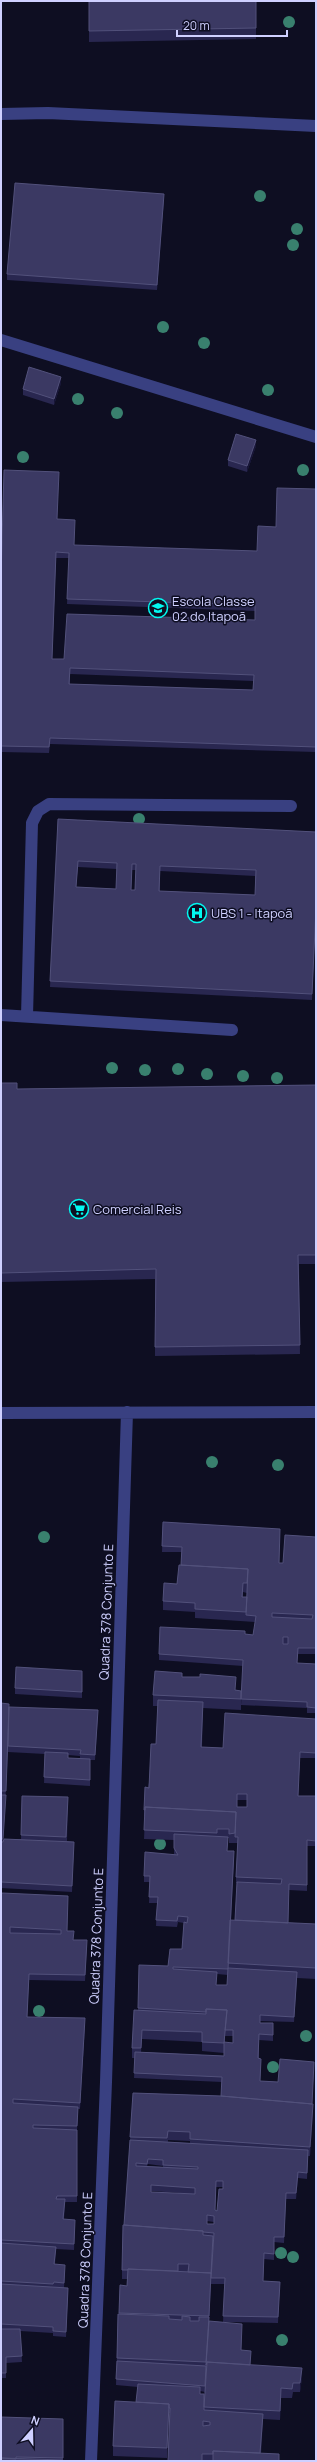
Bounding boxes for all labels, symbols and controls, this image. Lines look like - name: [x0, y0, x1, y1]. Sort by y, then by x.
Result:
- scale bar: [177, 12, 287, 38]
- text: 20 m: [183, 17, 210, 34]
- place label: Escola Classe 02 do Itapoã: [172, 592, 255, 625]
- school or university icon: Escola Classe 02 do Itapoã: [147, 597, 169, 619]
- hospital icon: UBS 1 - Itapoã: [186, 902, 208, 924]
- place label: UBS 1 - Itapoã: [211, 904, 293, 922]
- supermarket icon: Comercial Reis: [68, 1198, 90, 1220]
- place label: Comercial Reis: [93, 1200, 182, 1218]
- street label: Quadra 378 Conjunto E: [95, 1544, 117, 1680]
- street label: Quadra 378 Conjunto E: [85, 1868, 107, 2004]
- street label: Quadra 378 Conjunto E: [74, 2192, 96, 2328]
- north arrow: [12, 2410, 52, 2450]
- text: N: [29, 2412, 42, 2429]

